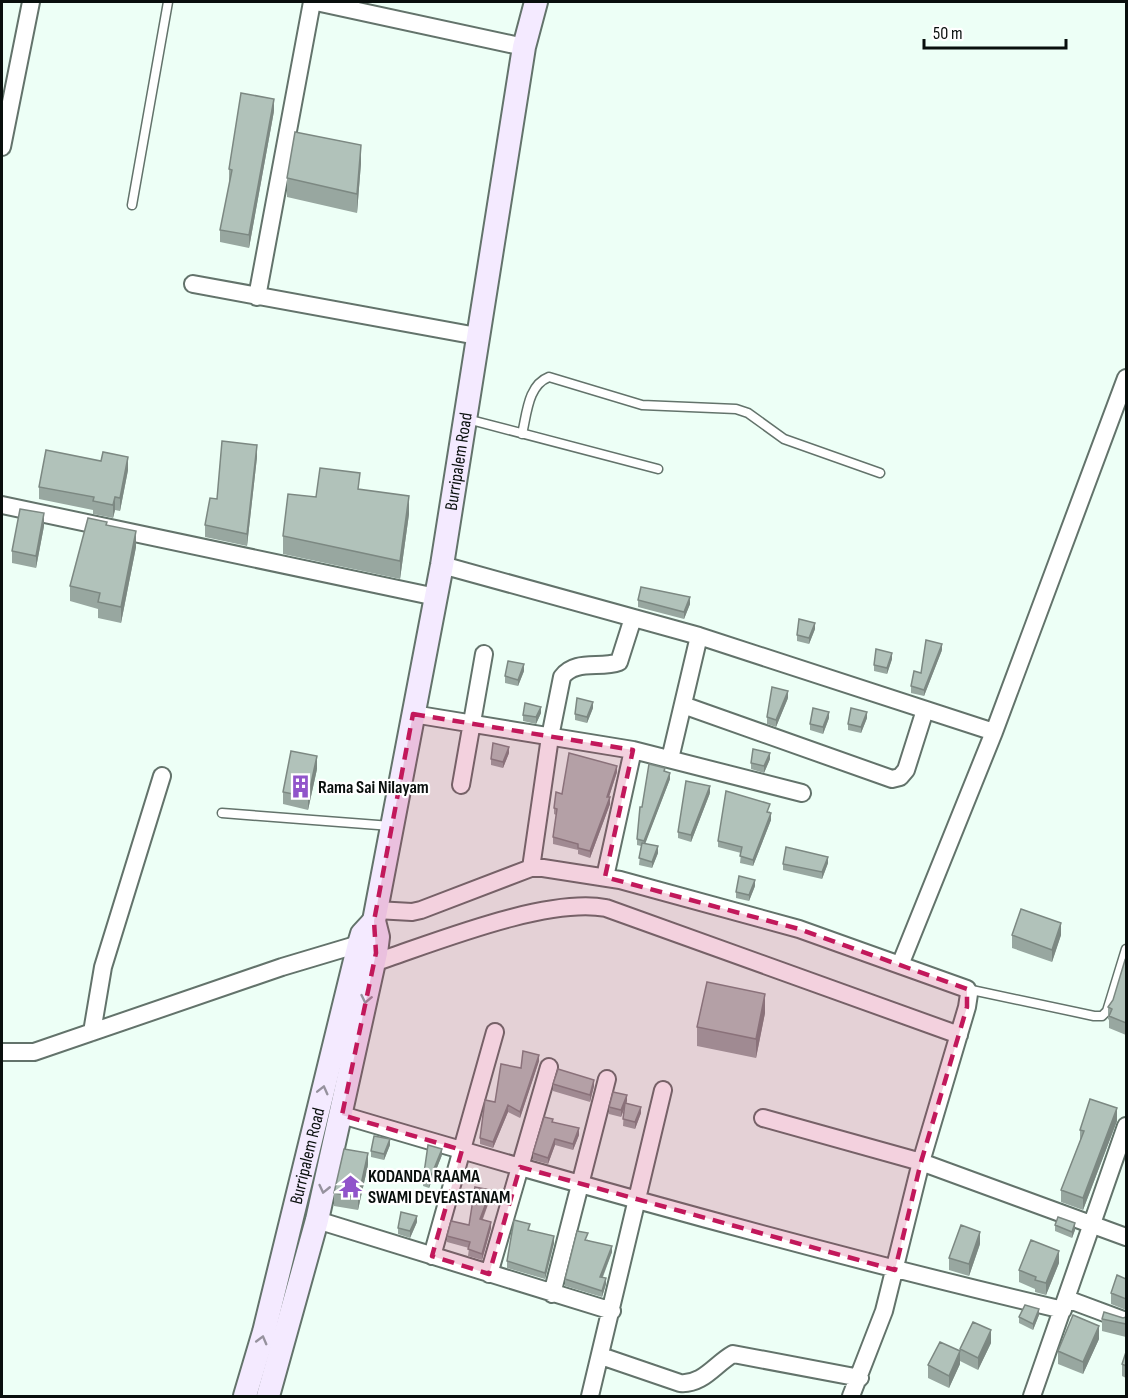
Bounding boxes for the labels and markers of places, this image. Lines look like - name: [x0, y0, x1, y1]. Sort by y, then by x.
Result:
- building icon: Rama Sai Nilayam: [287, 774, 313, 800]
- place label: Rama Sai Nilayam: [318, 777, 429, 798]
- place label: KODANDA RAAMA SWAMI DEVEASTANAM: [368, 1166, 510, 1208]
- temple icon: KODANDA RAAMA SWAMI DEVEASTANAM: [337, 1173, 363, 1199]

